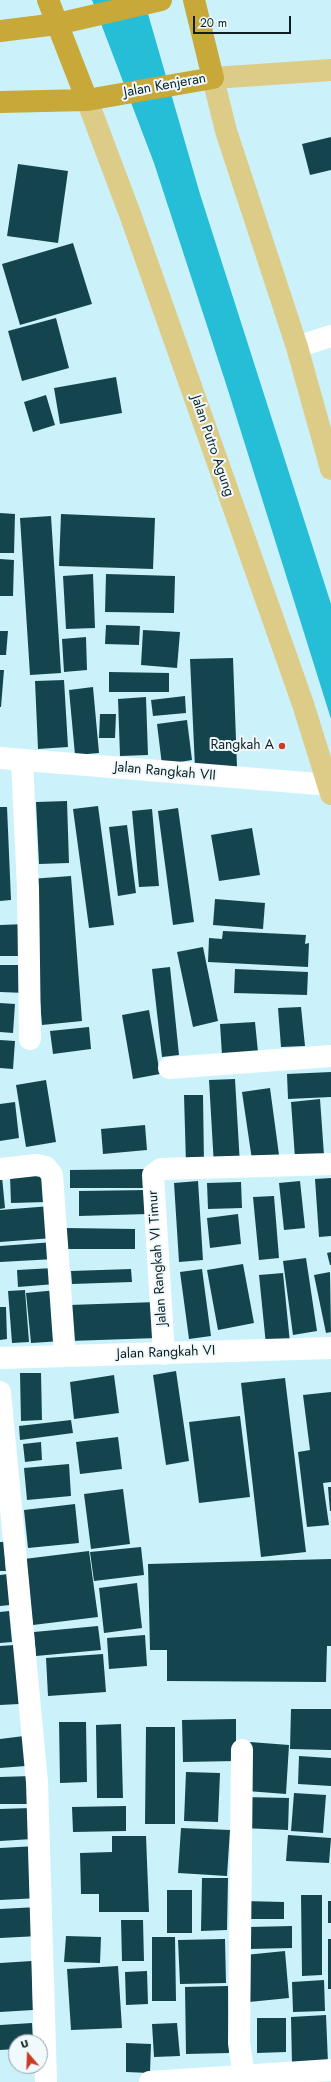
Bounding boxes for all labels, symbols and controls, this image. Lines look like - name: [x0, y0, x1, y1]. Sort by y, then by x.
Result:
- scale bar: [195, 8, 293, 34]
- text: 20 m: [200, 14, 227, 32]
- street label: Jalan Kenjeran: [123, 71, 207, 101]
- street label: Jalan Putro Agung: [187, 393, 237, 499]
- place label: Rangkah A: [210, 738, 274, 754]
- marker: Rangkah A: [277, 741, 287, 751]
- street label: Jalan Rangkah VII: [113, 759, 217, 785]
- street label: Jalan Rangkah VI Timur: [145, 1190, 171, 1326]
- street label: Jalan Rangkah VI: [116, 1343, 216, 1363]
- north arrow: [8, 2034, 48, 2074]
- text: U: [18, 2035, 31, 2052]

